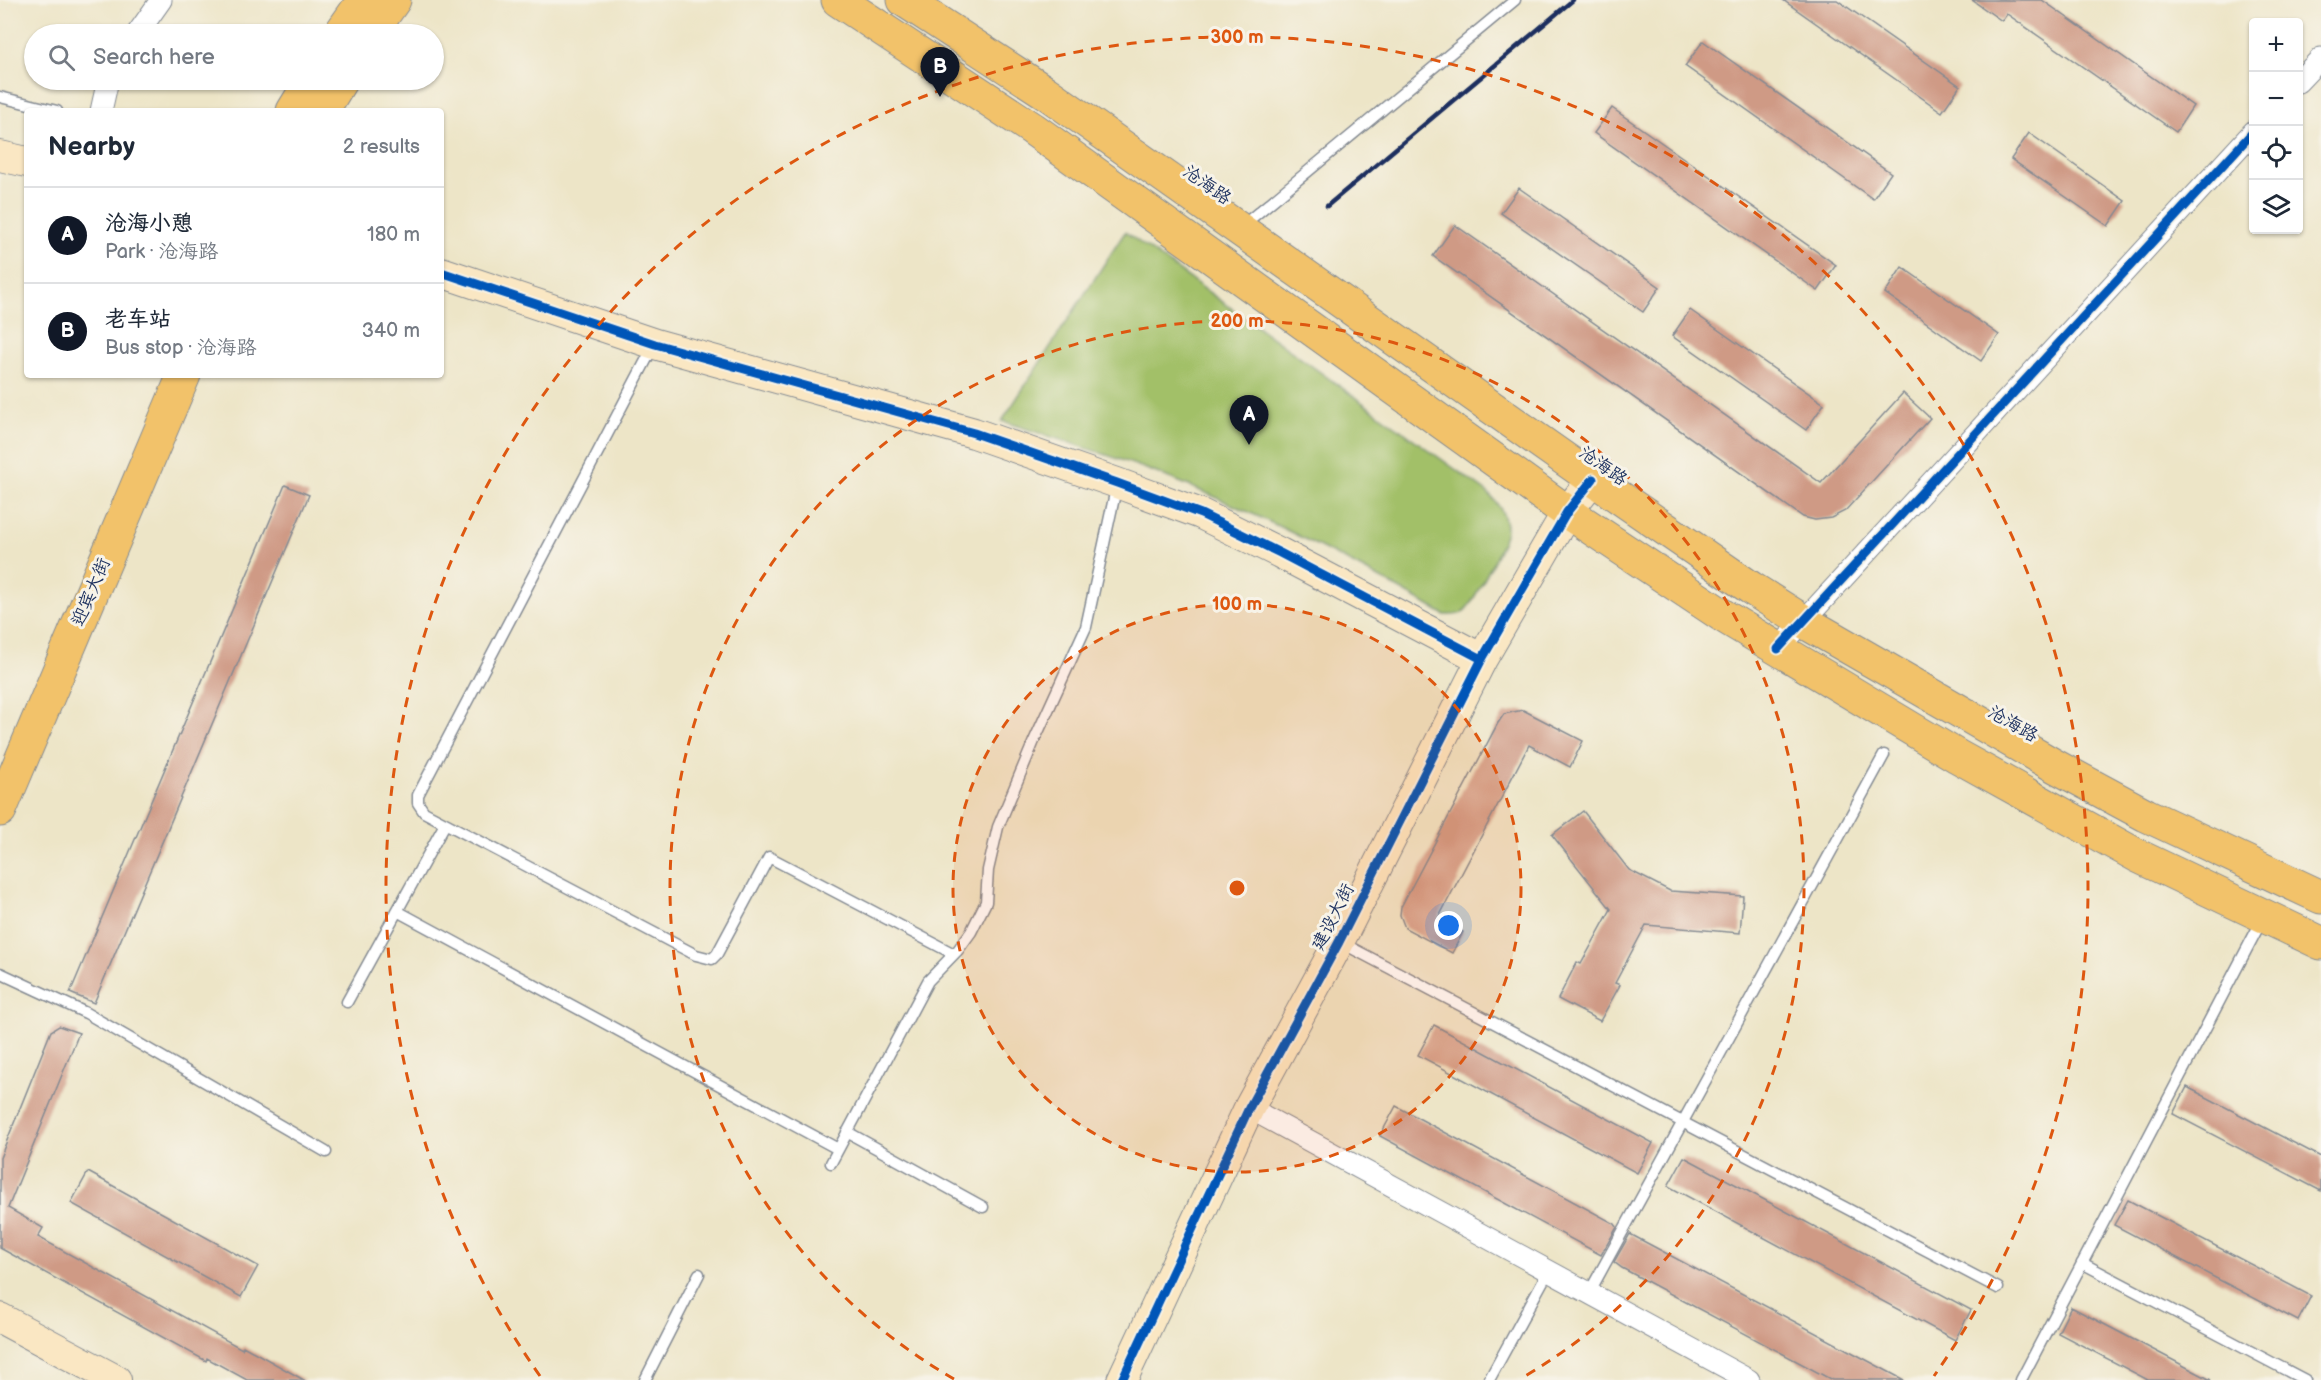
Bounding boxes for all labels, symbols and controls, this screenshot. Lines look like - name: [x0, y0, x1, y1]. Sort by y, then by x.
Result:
- map controls: [2249, 18, 2303, 234]
- button: +: [2249, 18, 2303, 72]
- search box: [24, 24, 444, 90]
- text: 300 m: [1210, 27, 1264, 48]
- icon: search: [45, 41, 78, 74]
- text: Search here: [93, 44, 215, 71]
- pin: B: [920, 48, 960, 97]
- button: −: [2249, 72, 2303, 126]
- button: locate: [2249, 126, 2303, 180]
- text: Nearby: [48, 132, 135, 163]
- text: 2 results: [343, 135, 420, 159]
- street label: 沧海路: [1179, 161, 1235, 209]
- button: layers: [2249, 180, 2303, 234]
- text: 沧海小憩: [105, 210, 193, 237]
- text: A: [61, 223, 74, 247]
- text: 180 m: [367, 223, 420, 247]
- text: Park · 沧海路: [105, 240, 218, 264]
- text: 老车站: [105, 306, 171, 333]
- text: 200 m: [1210, 311, 1264, 332]
- text: B: [60, 319, 75, 343]
- text: 340 m: [362, 319, 420, 343]
- text: Bus stop · 沧海路: [105, 336, 257, 360]
- pin: A: [1230, 396, 1268, 445]
- street label: 沧海路: [1575, 442, 1631, 490]
- street label: 迎宾大街: [67, 555, 115, 629]
- text: 100 m: [1212, 594, 1262, 615]
- street label: 沧海路: [1984, 701, 2042, 747]
- centre of rings: [1227, 878, 1247, 898]
- street label: 建设大街: [1307, 880, 1359, 954]
- your location: [1434, 911, 1463, 940]

